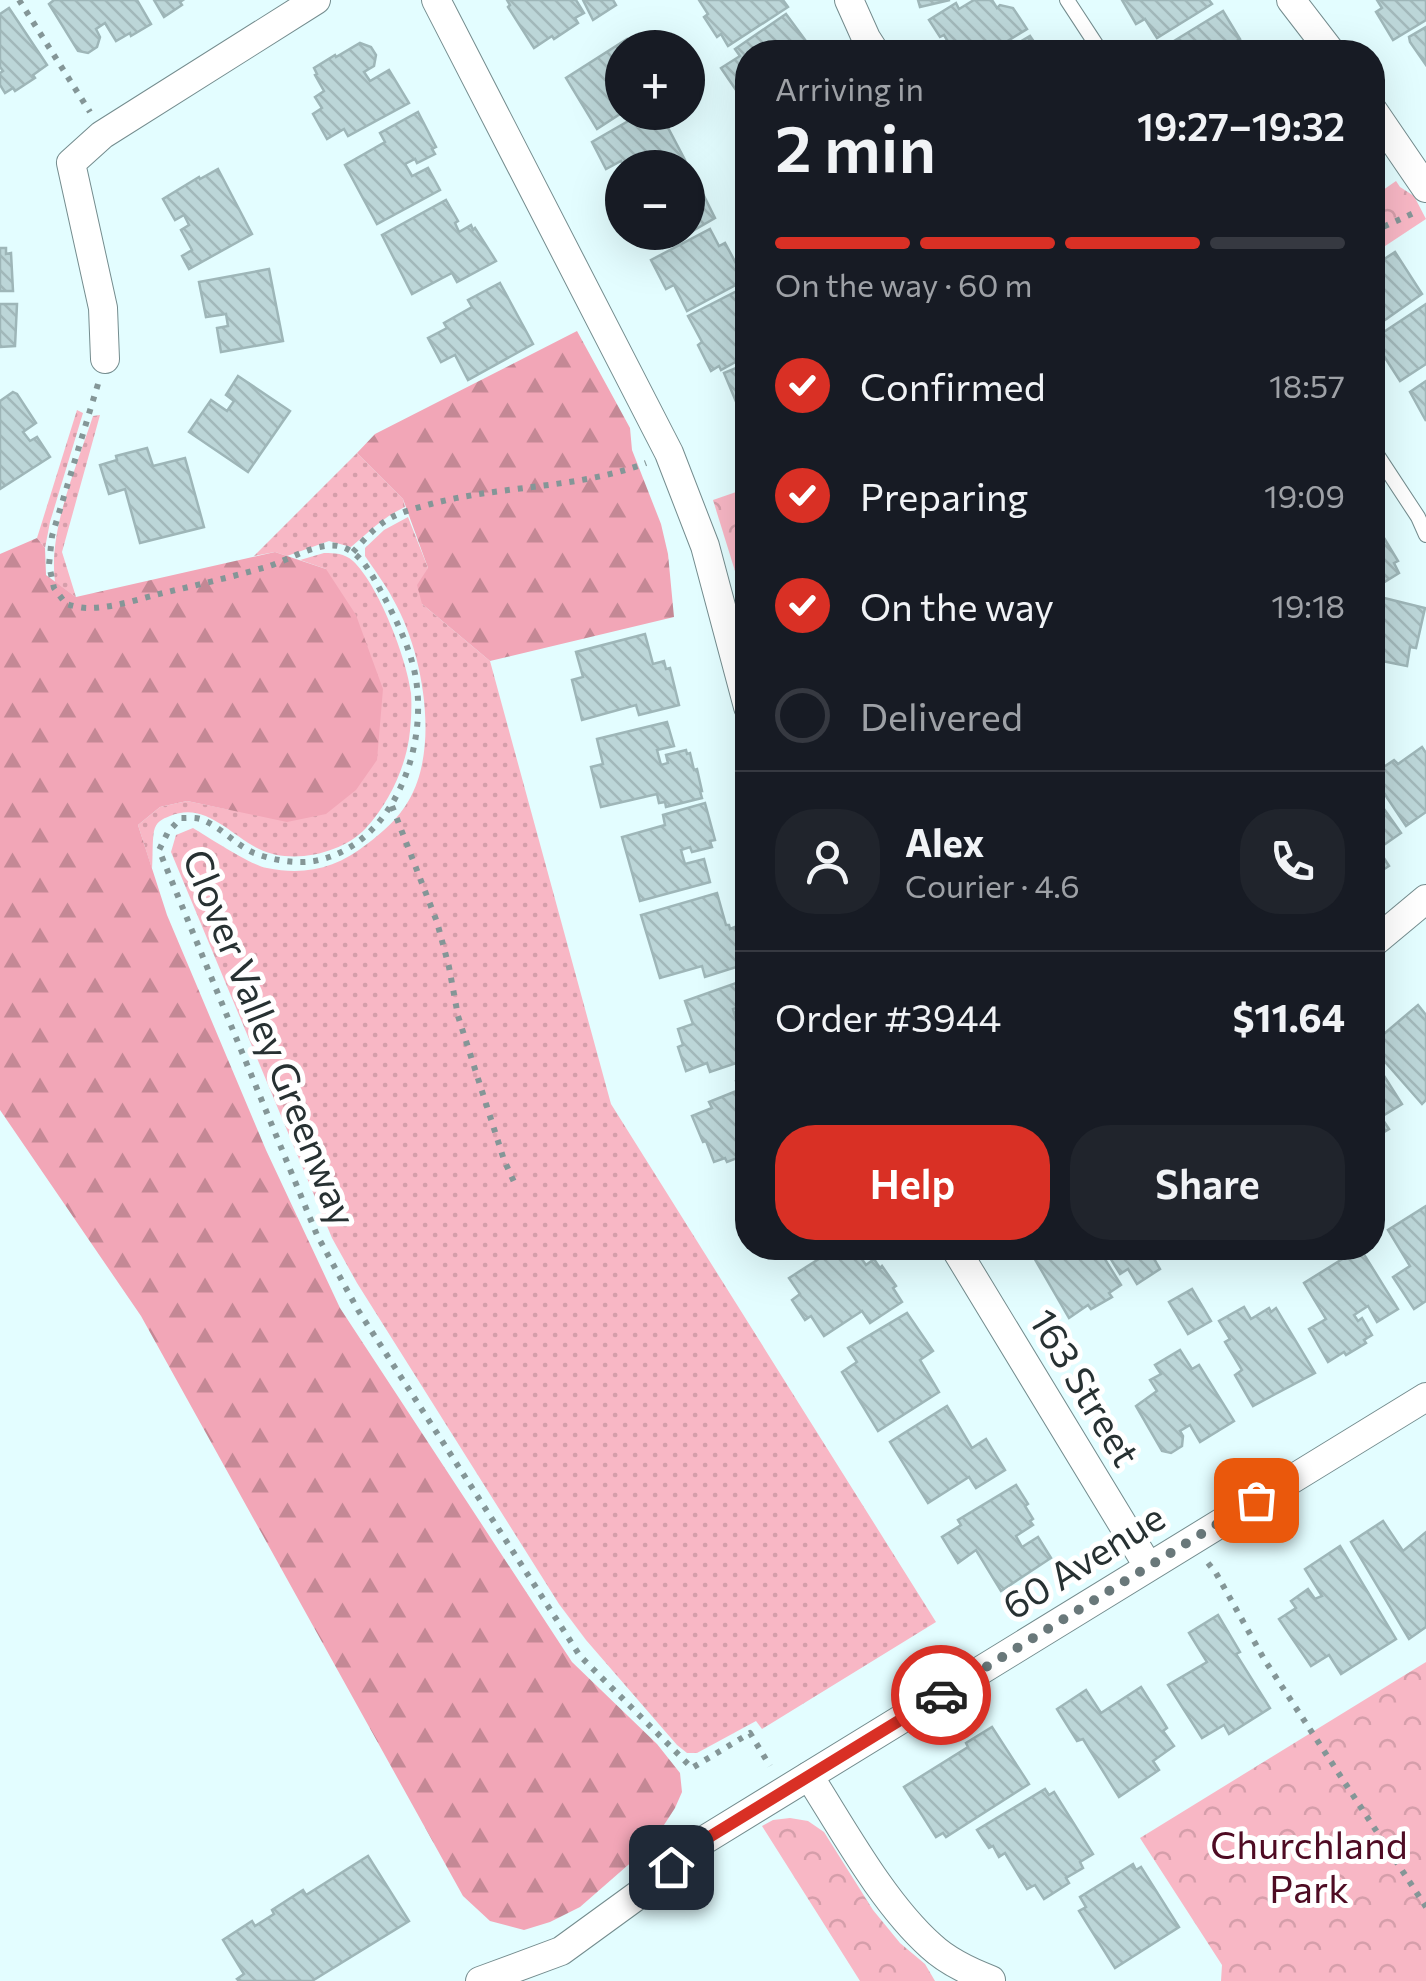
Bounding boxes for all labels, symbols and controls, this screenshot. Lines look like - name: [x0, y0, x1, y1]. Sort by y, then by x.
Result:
- map controls: [605, 30, 705, 250]
- button: +: [605, 30, 705, 130]
- text: Arriving in: [775, 68, 924, 108]
- text: 19:27–19:32: [1137, 102, 1345, 149]
- text: 2 min: [775, 106, 936, 185]
- button: −: [605, 150, 705, 250]
- text: On the way · 60 m: [775, 264, 1032, 304]
- icon: check: [775, 358, 830, 413]
- text: Confirmed: [860, 362, 1046, 409]
- text: 18:57: [1269, 365, 1345, 405]
- icon: check: [775, 468, 830, 523]
- text: Preparing: [860, 472, 1028, 519]
- text: 19:09: [1264, 475, 1345, 515]
- icon: check: [775, 578, 830, 633]
- text: On the way: [860, 582, 1054, 629]
- text: 19:18: [1271, 585, 1345, 625]
- text: Delivered: [860, 692, 1023, 739]
- button: person: [775, 809, 880, 914]
- button: phone: [1240, 809, 1345, 914]
- text: Alex: [905, 818, 984, 865]
- street label: Clover Valley Greenway: [174, 842, 368, 1232]
- text: Courier · 4.6: [905, 865, 1080, 905]
- text: Order #3944: [775, 993, 1001, 1040]
- text: $11.64: [1232, 993, 1345, 1040]
- button: Help: [775, 1125, 1050, 1240]
- button: Share: [1070, 1125, 1345, 1240]
- street label: 163 Street: [1021, 1299, 1152, 1474]
- pin: [1214, 1458, 1299, 1543]
- icon: bag: [1229, 1473, 1284, 1528]
- street label: 60 Avenue: [993, 1492, 1172, 1628]
- courier: [891, 1645, 991, 1745]
- icon: car: [914, 1668, 969, 1723]
- park label: Churchland Park: [1210, 1820, 1408, 1911]
- pin: [629, 1825, 714, 1910]
- icon: home: [644, 1840, 699, 1895]

